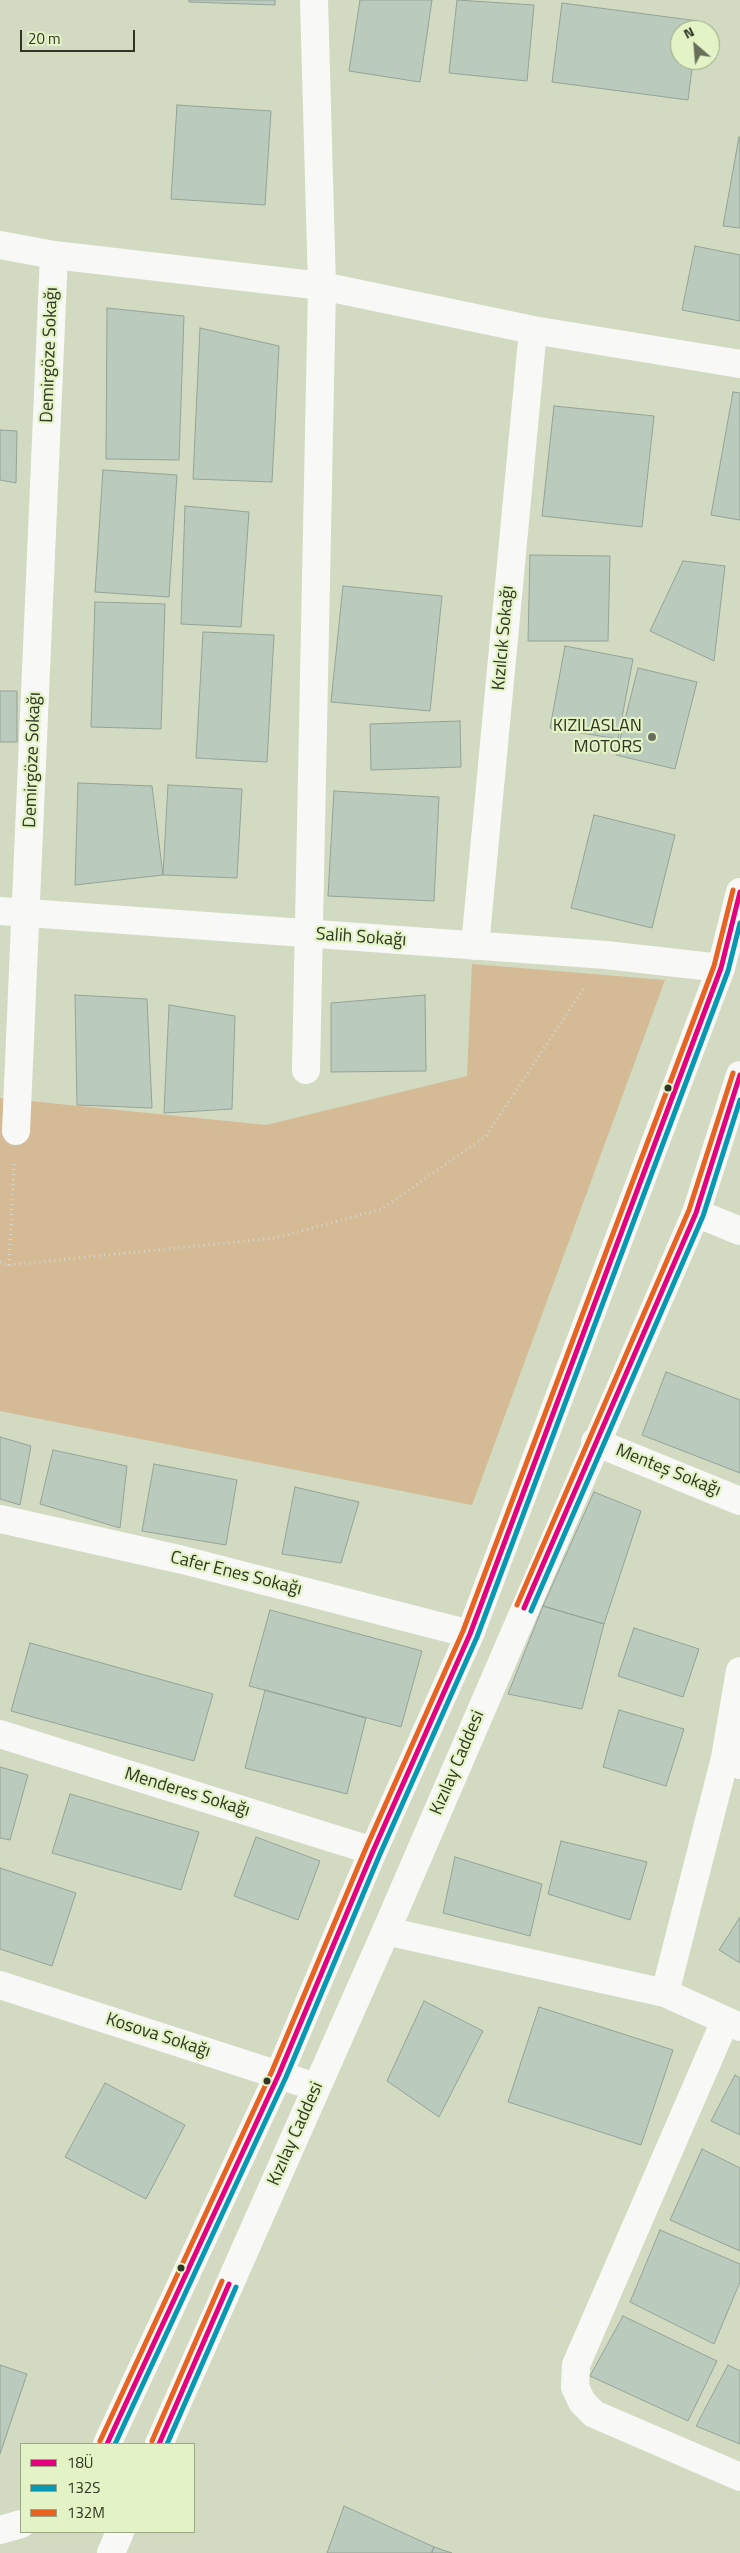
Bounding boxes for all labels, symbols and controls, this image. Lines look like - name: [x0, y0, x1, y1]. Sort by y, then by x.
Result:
- scale bar: [22, 20, 138, 52]
- north arrow: [670, 20, 720, 70]
- text: N: [679, 21, 697, 44]
- text: 20 m: [28, 27, 61, 50]
- street label: Demirgöze Sokağı: [37, 287, 63, 423]
- street label: Kızılcık Sokağı: [489, 585, 519, 691]
- street label: Demirgöze Sokağı: [20, 692, 46, 828]
- place label: KIZILASLAN MOTORS: [553, 716, 642, 759]
- marker: KIZILASLAN MOTORS: [646, 731, 658, 743]
- street label: Salih Sokağı: [315, 924, 407, 952]
- unlabelled marker: [663, 1083, 673, 1093]
- street label: Menteş Sokağı: [612, 1440, 724, 1502]
- street label: Cafer Enes Sokağı: [168, 1547, 304, 1601]
- street label: Kızılay Caddesi: [426, 1708, 490, 1818]
- street label: Menderes Sokağı: [122, 1764, 252, 1822]
- street label: Kosova Sokağı: [103, 2009, 213, 2063]
- unlabelled marker: [262, 2076, 272, 2086]
- street label: Kızılay Caddesi: [263, 2079, 329, 2189]
- unlabelled marker: [176, 2263, 186, 2273]
- legend: [20, 2443, 195, 2533]
- text: 18Ü: [67, 2451, 93, 2474]
- text: 132S: [67, 2476, 100, 2499]
- text: 132M: [67, 2501, 105, 2524]

